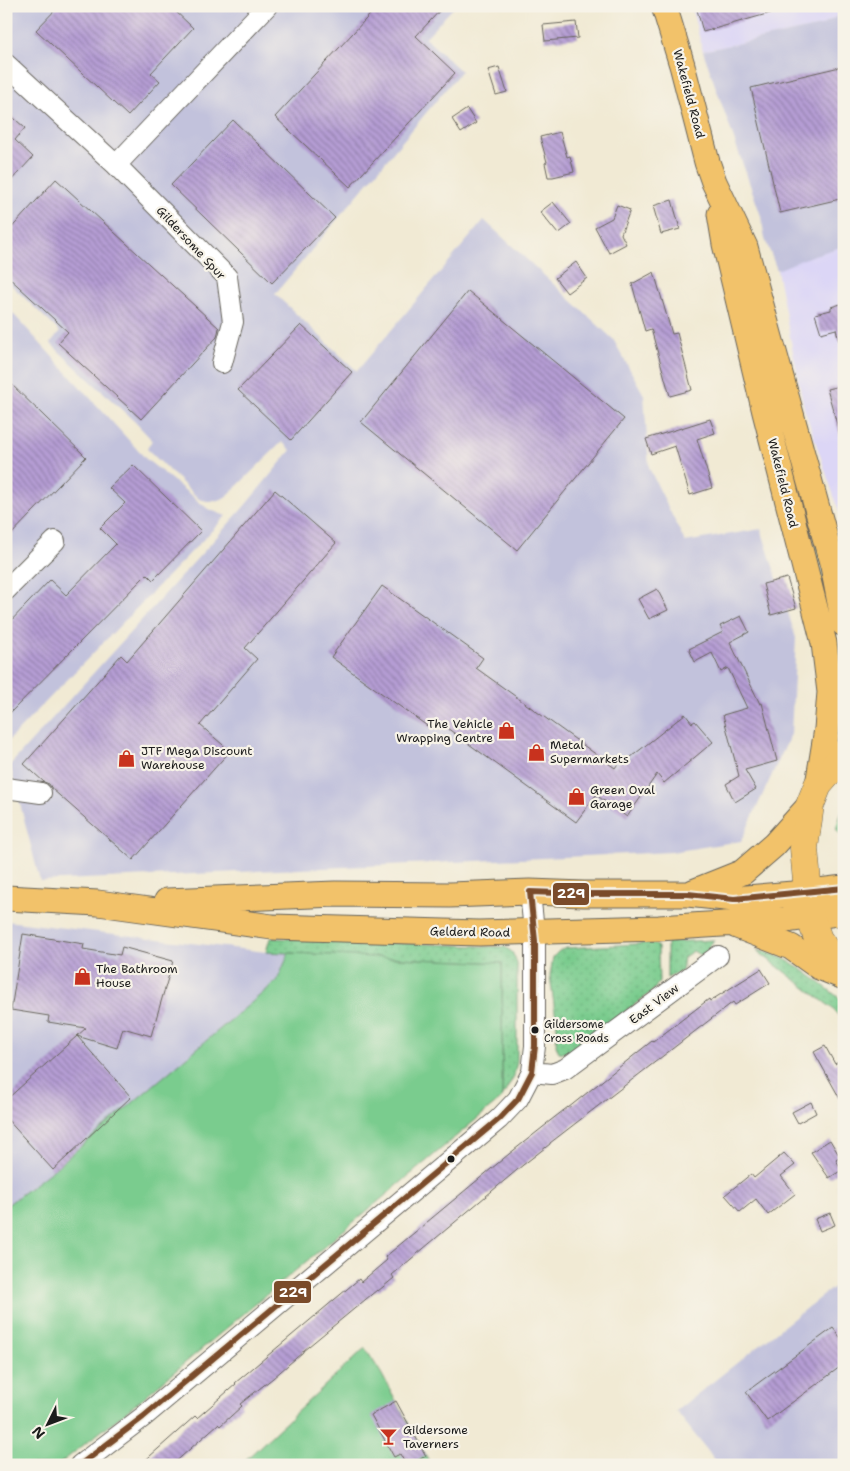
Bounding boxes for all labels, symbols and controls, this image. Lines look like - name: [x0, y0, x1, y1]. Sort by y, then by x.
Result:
- street label: Wakefield Road: [669, 48, 709, 141]
- street label: Gildersome Spur: [153, 203, 229, 283]
- street label: Wakefield Road: [764, 437, 802, 530]
- place label: The Vehicle Wrapping Centre: [396, 716, 493, 746]
- shop icon: The Vehicle Wrapping Centre: [497, 721, 517, 741]
- place label: Metal Supermarkets: [550, 737, 629, 767]
- shop icon: Metal Supermarkets: [526, 742, 546, 762]
- place label: JTF Mega Discount Warehouse: [141, 743, 253, 773]
- shop icon: JTF Mega Discount Warehouse: [117, 748, 137, 768]
- place label: Green Oval Garage: [590, 782, 655, 812]
- shop icon: Green Oval Garage: [566, 787, 586, 807]
- line badge: 229: [552, 882, 590, 906]
- text: 229: [557, 884, 585, 902]
- street label: Gelderd Road: [430, 923, 511, 941]
- place label: The Bathroom House: [96, 961, 178, 991]
- shop icon: The Bathroom House: [72, 966, 92, 986]
- street label: East View: [626, 980, 682, 1028]
- place label: Gildersome Cross Roads: [544, 1017, 609, 1046]
- marker: Gildersome Cross Roads: [530, 1025, 540, 1035]
- unlabelled marker: [446, 1154, 456, 1164]
- line badge: 229: [273, 1280, 312, 1304]
- text: 229: [279, 1283, 307, 1301]
- north arrow: [22, 1398, 72, 1448]
- place label: Gildersome Taverners: [403, 1422, 468, 1452]
- text: N: [28, 1423, 49, 1443]
- bar icon: Gildersome Taverners: [379, 1427, 399, 1447]

